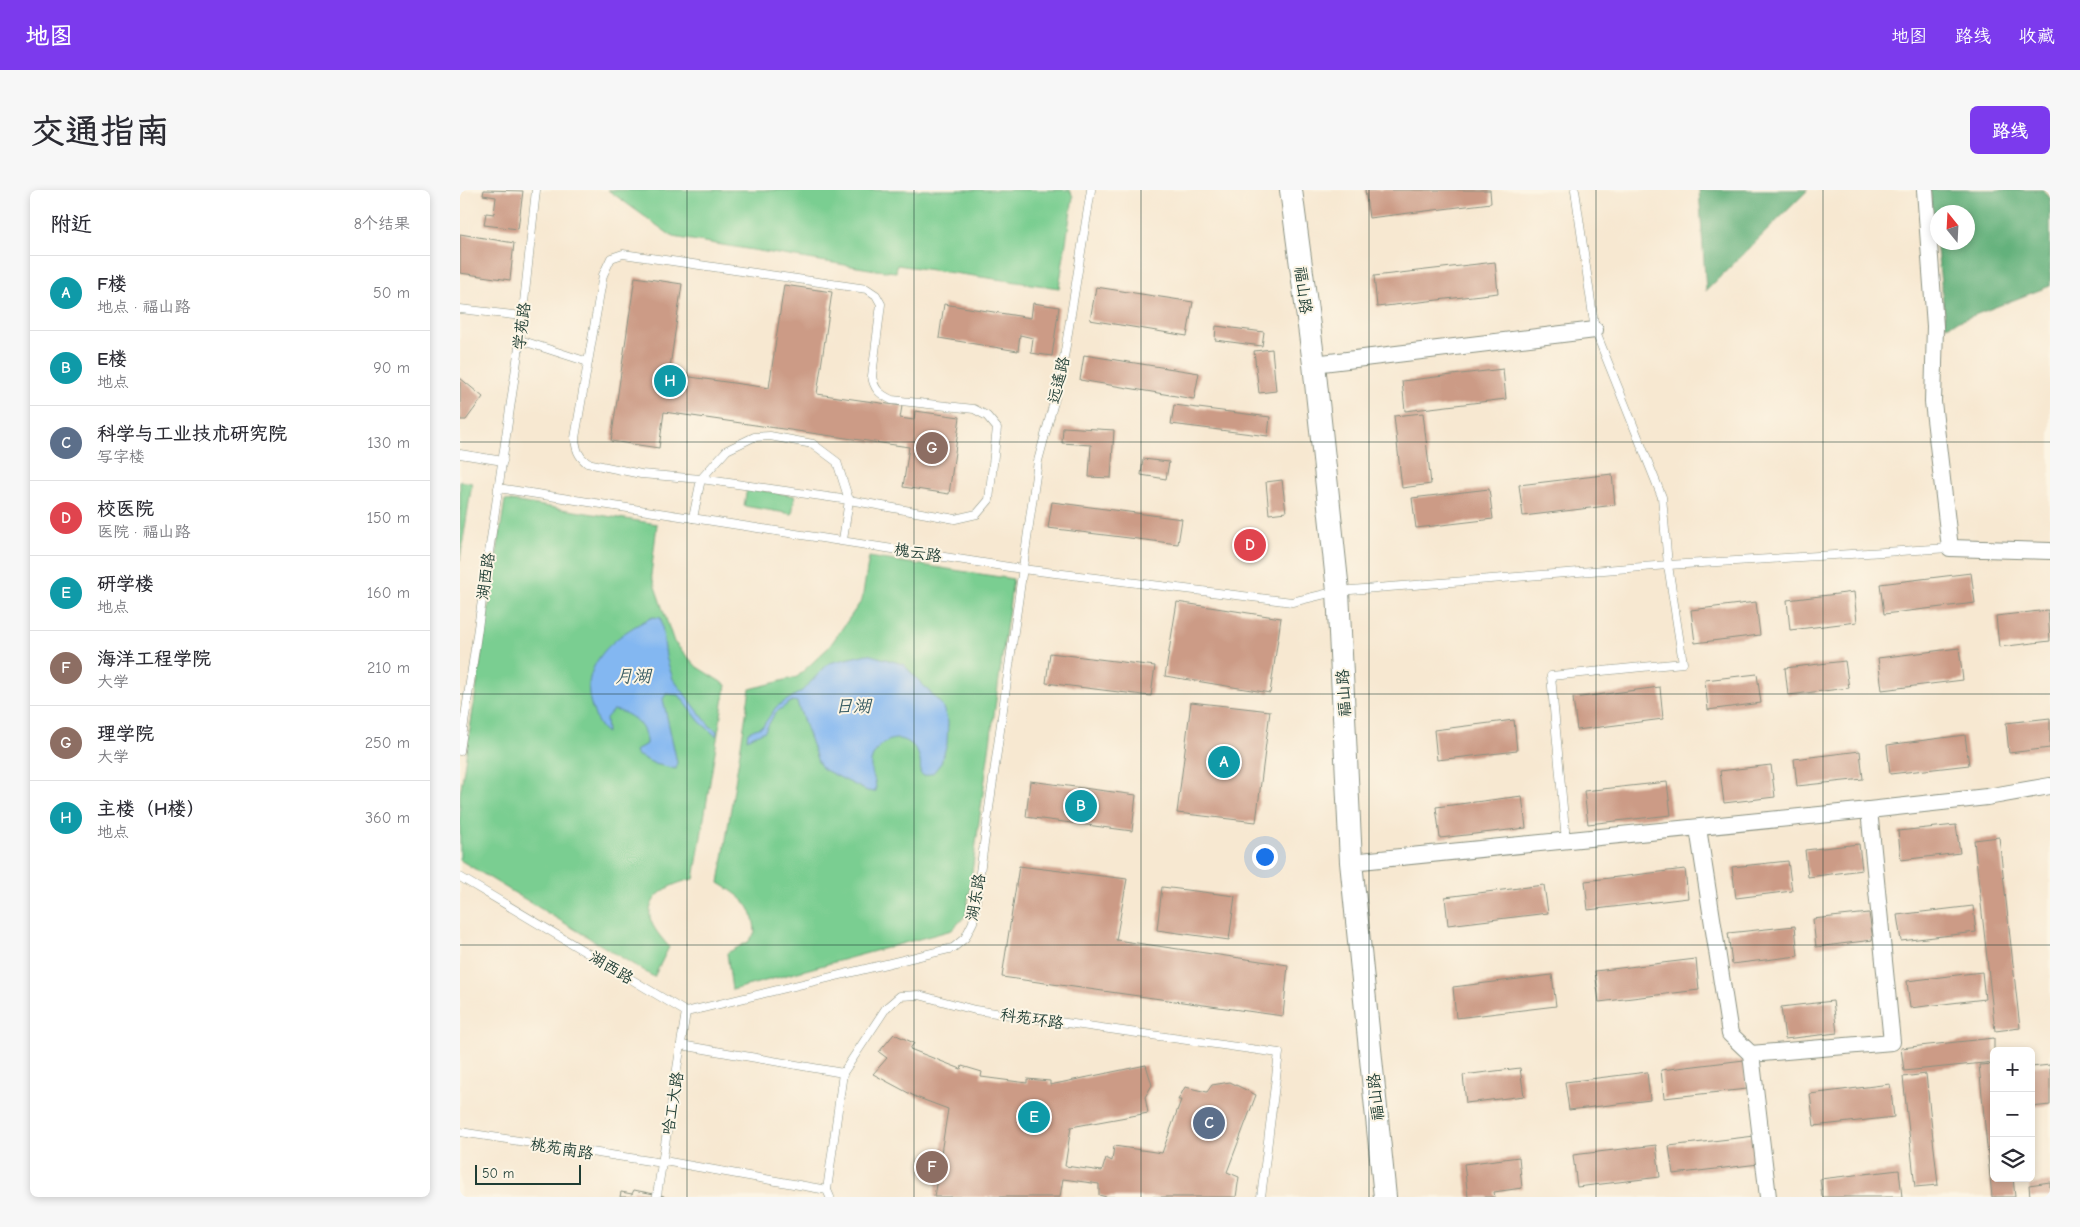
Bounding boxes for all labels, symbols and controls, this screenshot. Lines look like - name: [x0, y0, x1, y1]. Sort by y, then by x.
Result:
- text: 地图: [25, 22, 73, 50]
- text: 地图: [1891, 26, 1927, 47]
- text: 路线: [1955, 26, 1991, 47]
- text: 收藏: [2019, 26, 2055, 47]
- button: 路线: [1970, 106, 2050, 154]
- text: 交通指南: [30, 111, 170, 152]
- north arrow: [1930, 205, 1975, 250]
- text: 附近: [50, 212, 92, 236]
- text: 8个结果: [354, 215, 410, 233]
- street label: 福山路: [1291, 265, 1315, 315]
- text: F楼: [97, 273, 127, 295]
- text: A: [62, 284, 70, 302]
- text: 50 m: [373, 284, 410, 302]
- text: 地点 · 福山路: [97, 298, 191, 316]
- street label: 学苑路: [510, 301, 534, 351]
- text: E楼: [97, 348, 127, 370]
- street label: 远遥路: [1045, 355, 1073, 406]
- text: B: [61, 359, 71, 377]
- text: 90 m: [373, 359, 410, 377]
- pin: H: [654, 362, 686, 400]
- text: 地点: [97, 373, 129, 391]
- text: 科学与工业技术研究院: [97, 423, 287, 445]
- pin: G: [916, 429, 948, 467]
- text: C: [61, 434, 71, 452]
- text: 130 m: [367, 434, 410, 452]
- text: 写字楼: [97, 448, 145, 466]
- text: 校医院: [97, 498, 154, 520]
- text: D: [61, 509, 71, 527]
- text: 150 m: [367, 509, 410, 527]
- text: 医院 · 福山路: [97, 523, 191, 541]
- pin: D: [1234, 526, 1266, 564]
- street label: 槐云路: [893, 540, 943, 566]
- street label: 湖西路: [474, 551, 498, 601]
- text: 研学楼: [97, 573, 154, 595]
- text: E: [61, 584, 71, 602]
- text: 160 m: [367, 584, 410, 602]
- text: 地点: [97, 598, 129, 616]
- text: 海洋工程学院: [97, 648, 211, 670]
- text: F: [61, 659, 71, 677]
- text: 210 m: [367, 659, 410, 677]
- water label: 月湖: [615, 666, 653, 687]
- street label: 福山路: [1334, 669, 1354, 717]
- text: 大学: [97, 673, 129, 691]
- water label: 日湖: [835, 696, 873, 717]
- text: 理学院: [97, 723, 154, 745]
- text: G: [60, 734, 72, 752]
- text: 250 m: [365, 734, 410, 752]
- pin: A: [1208, 743, 1240, 781]
- text: 大学: [97, 748, 129, 766]
- pin: B: [1065, 787, 1097, 825]
- text: 主楼（H楼）: [97, 798, 206, 820]
- text: H: [60, 809, 72, 827]
- text: 360 m: [365, 809, 410, 827]
- text: 地点: [97, 823, 129, 841]
- your location: [1252, 844, 1278, 870]
- street label: 湖东路: [963, 872, 989, 922]
- street label: 湖西路: [586, 948, 637, 988]
- street label: 科苑环路: [999, 1006, 1065, 1032]
- map controls: [1990, 1047, 2035, 1182]
- button: +: [1990, 1047, 2035, 1092]
- street label: 哈工大路: [659, 1070, 687, 1136]
- street label: 福山路: [1365, 1072, 1387, 1122]
- button: −: [1990, 1092, 2035, 1137]
- pin: E: [1018, 1098, 1050, 1136]
- pin: C: [1193, 1104, 1225, 1142]
- street label: 桃苑南路: [529, 1135, 595, 1163]
- button: layers: [1990, 1137, 2035, 1182]
- pin: F: [916, 1148, 948, 1186]
- scale bar: [475, 1162, 581, 1185]
- text: 50 m: [482, 1165, 514, 1182]

